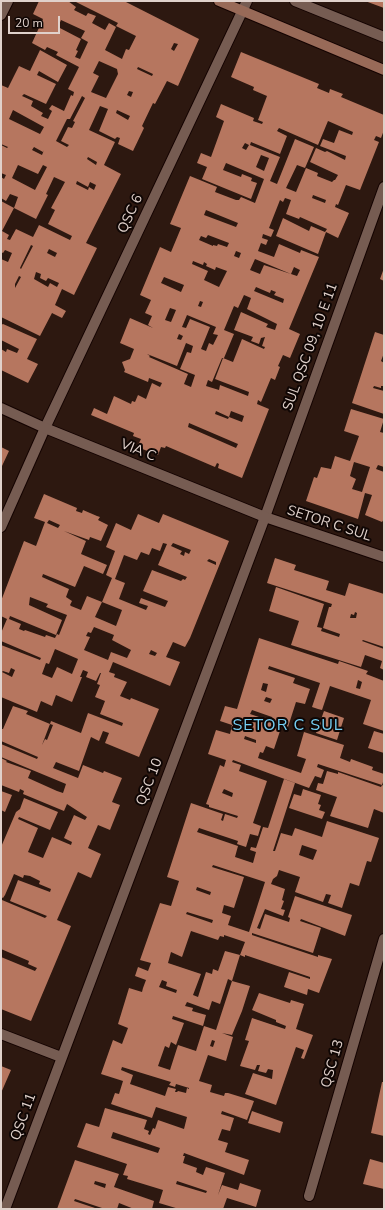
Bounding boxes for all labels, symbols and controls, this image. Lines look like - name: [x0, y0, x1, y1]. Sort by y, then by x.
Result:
- scale bar: [10, 8, 62, 34]
- text: 20 m: [15, 15, 43, 31]
- street label: QSC 6: [115, 192, 147, 236]
- street label: SUL QSC 09, 10 E 11: [280, 281, 342, 413]
- street label: VIA C: [118, 436, 158, 466]
- street label: SETOR C SUL: [285, 502, 373, 546]
- district label: SETOR C SUL: [232, 716, 344, 736]
- street label: QSC 10: [133, 756, 167, 808]
- street label: QSC 13: [318, 1038, 348, 1090]
- street label: QSC 11: [8, 1091, 40, 1143]

